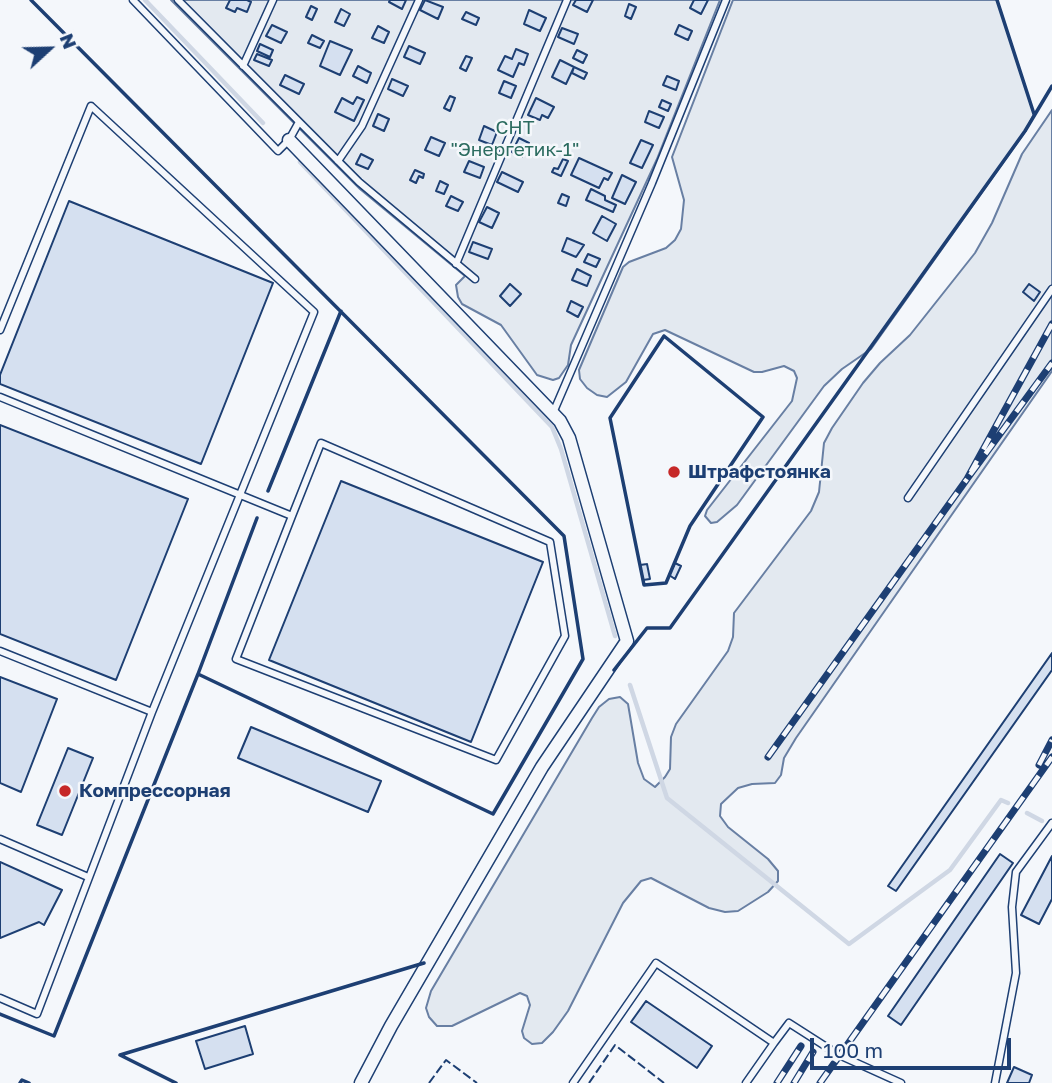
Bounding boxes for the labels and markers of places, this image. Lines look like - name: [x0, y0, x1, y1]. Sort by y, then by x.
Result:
- place label: Штрафстоянка: [688, 461, 831, 483]
- marker: Штрафстоянка: [666, 464, 682, 480]
- place label: Компрессорная: [79, 780, 231, 802]
- marker: Компрессорная: [57, 783, 73, 799]

